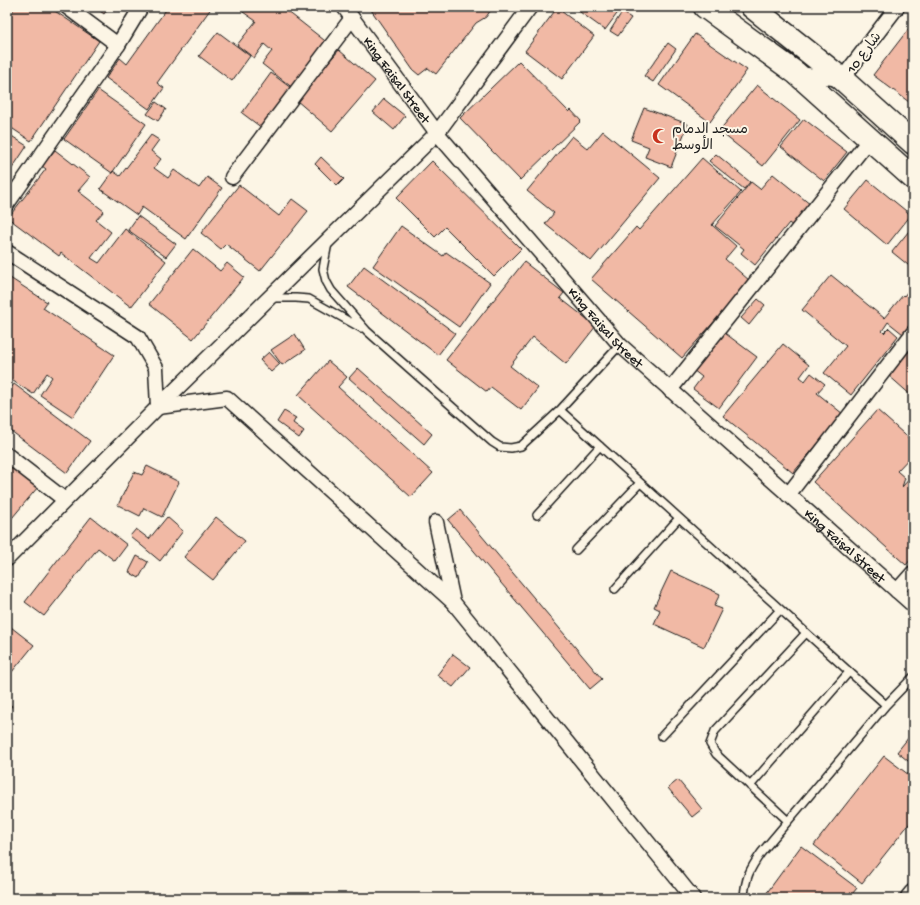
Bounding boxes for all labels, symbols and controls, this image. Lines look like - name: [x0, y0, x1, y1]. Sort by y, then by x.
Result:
- street label: شارع 10: [843, 30, 886, 78]
- street label: King Faisal Street: [358, 34, 434, 129]
- place label: مسجد الدمام الأوسط: [672, 122, 748, 155]
- mosque icon: مسجد الدمام الأوسط: [651, 127, 669, 145]
- street label: King Faisal Street: [563, 285, 647, 373]
- street label: King Faisal Street: [799, 506, 889, 588]

